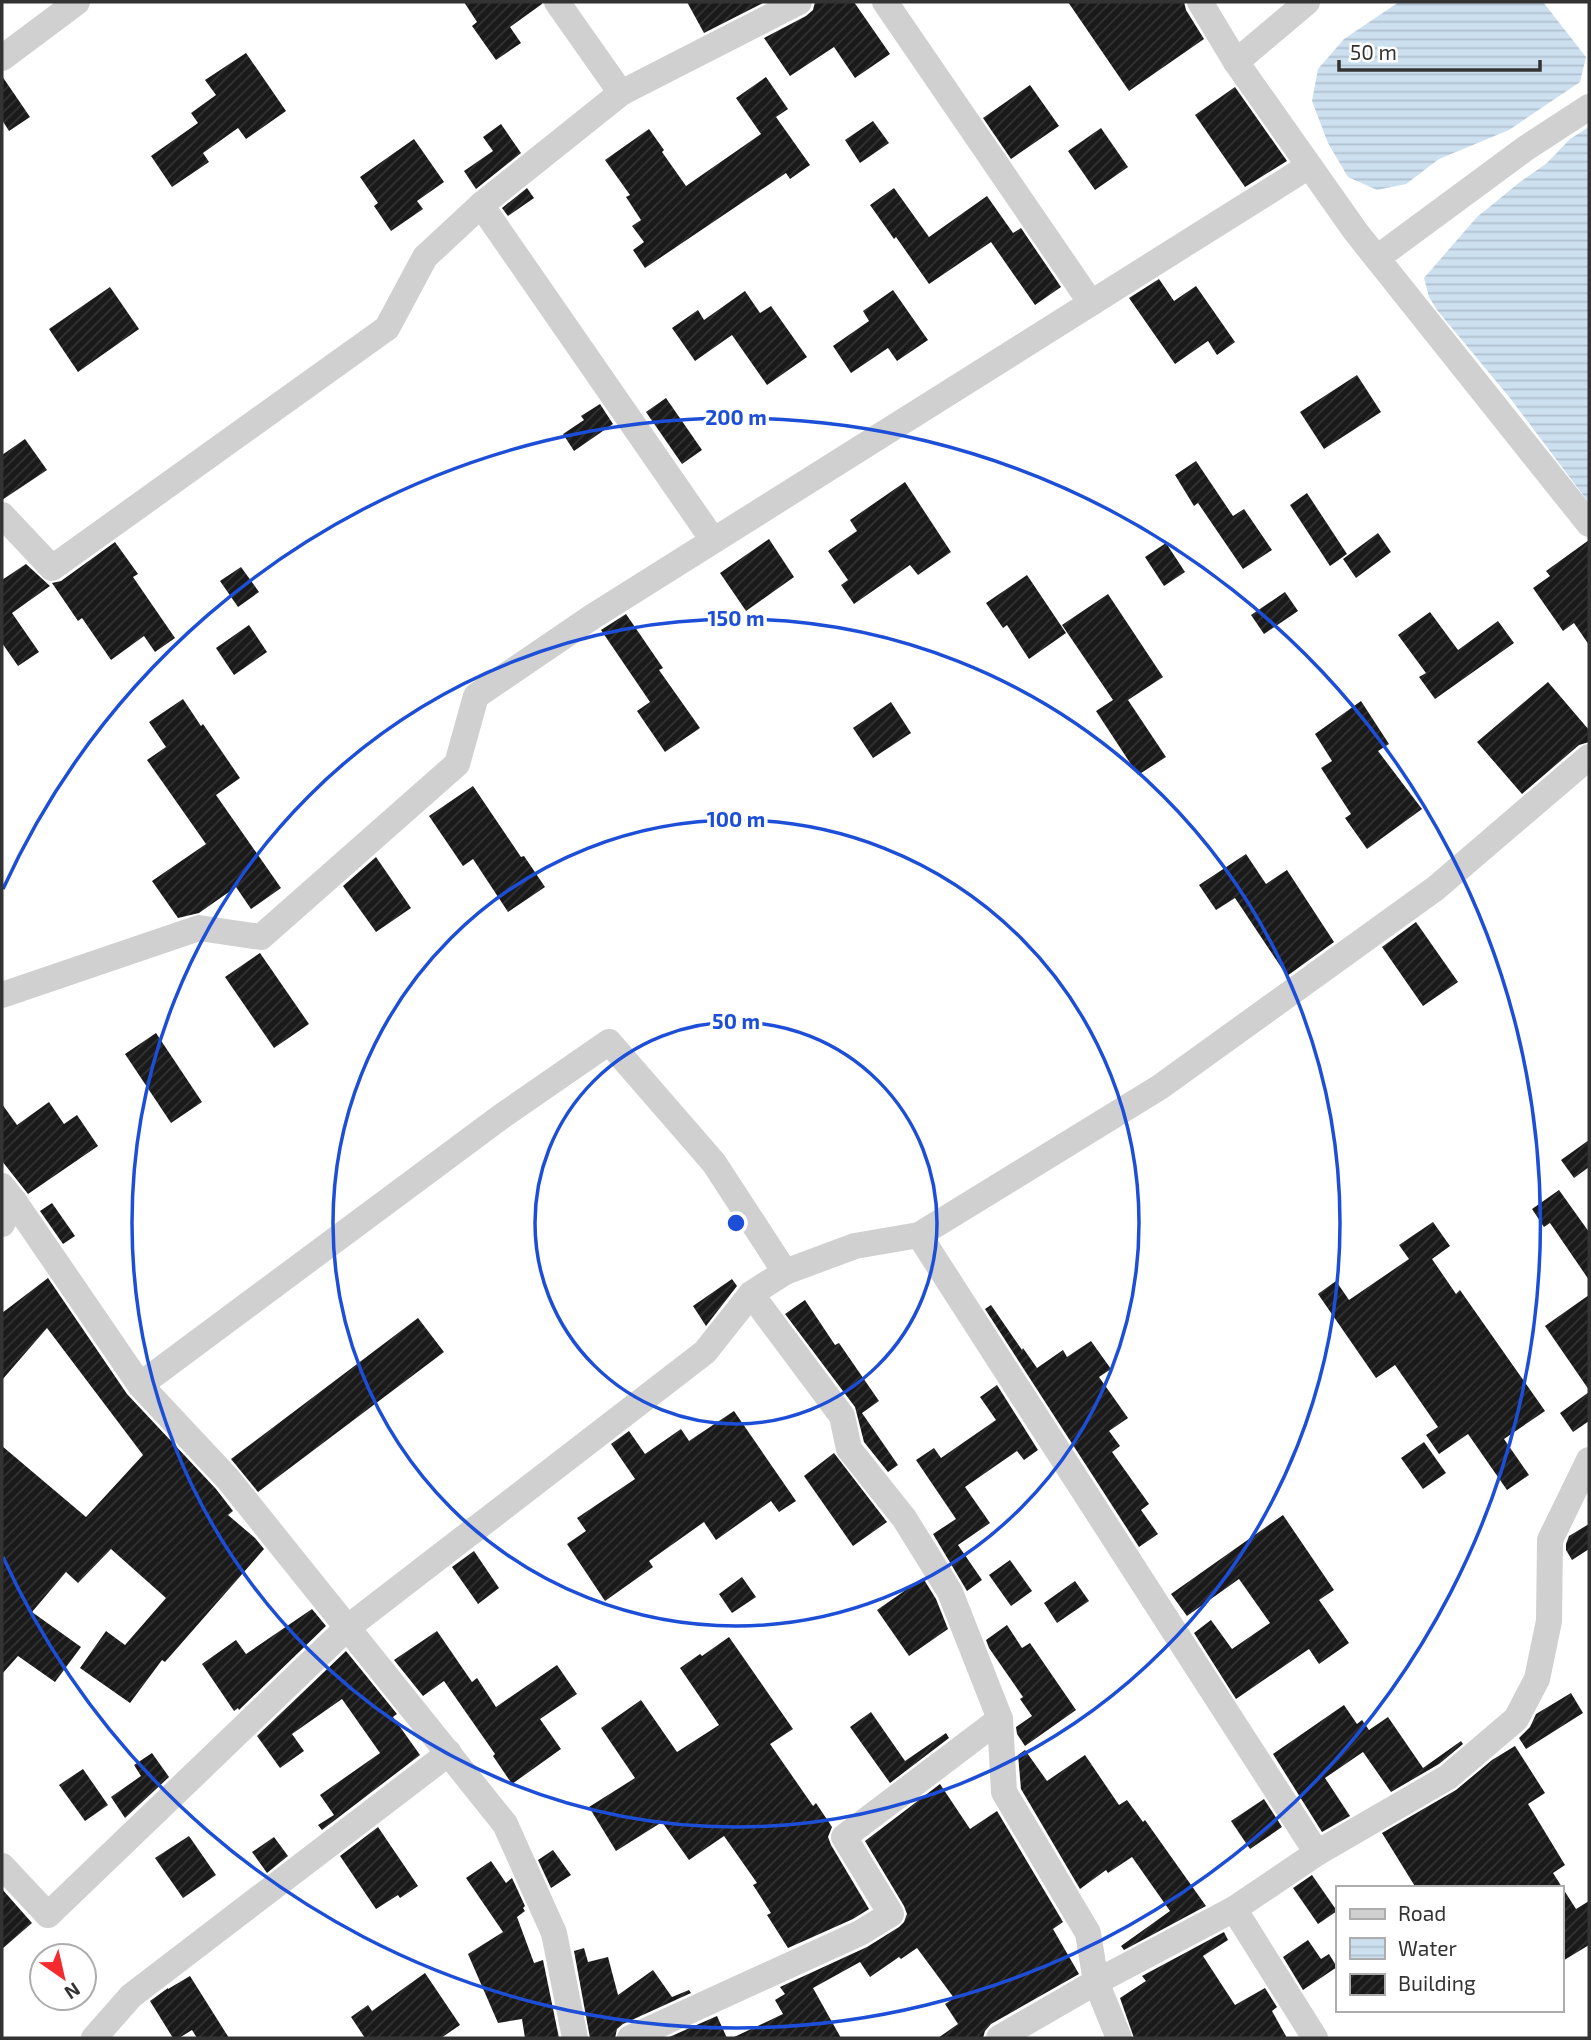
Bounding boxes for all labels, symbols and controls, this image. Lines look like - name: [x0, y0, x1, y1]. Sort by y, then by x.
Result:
- scale bar: [1339, 28, 1540, 72]
- text: 50 m: [1350, 39, 1397, 64]
- text: 200 m: [705, 404, 767, 429]
- text: 150 m: [708, 605, 764, 630]
- text: 100 m: [707, 806, 765, 831]
- text: 50 m: [712, 1008, 760, 1033]
- centre of rings: [724, 1211, 748, 1235]
- legend: [1336, 1886, 1563, 2012]
- text: Road: [1398, 1900, 1446, 1925]
- text: Water: [1398, 1935, 1457, 1960]
- north arrow: [28, 1942, 98, 2012]
- text: Building: [1398, 1970, 1476, 1995]
- text: N: [61, 1978, 85, 2005]

